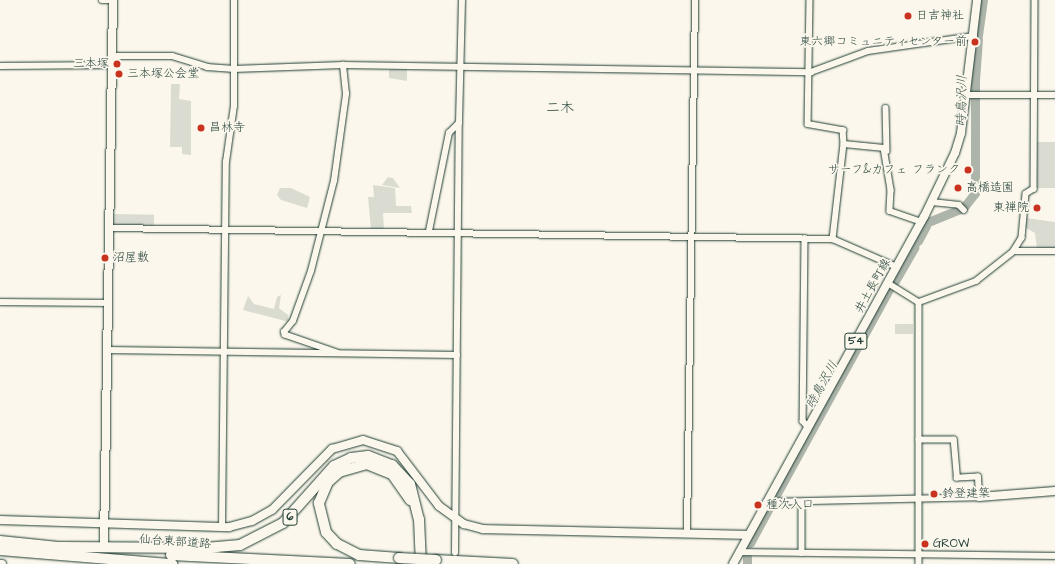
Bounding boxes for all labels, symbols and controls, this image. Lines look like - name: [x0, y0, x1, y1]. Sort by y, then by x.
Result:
- place label: 日吉神社: [916, 9, 964, 23]
- marker: 日吉神社: [903, 11, 913, 21]
- place label: 東六郷コミュニティセンター前: [799, 35, 967, 49]
- marker: 東六郷コミュニティセンター前: [970, 37, 980, 47]
- place label: 三本塚: [73, 57, 109, 71]
- marker: 三本塚: [112, 59, 122, 69]
- place label: 三本塚公会堂: [127, 67, 199, 81]
- marker: 三本塚公会堂: [114, 69, 124, 79]
- water label: 時鳥沢川: [954, 75, 970, 127]
- district label: 二木: [546, 100, 574, 116]
- place label: 昌林寺: [209, 121, 245, 135]
- marker: 昌林寺: [196, 123, 206, 133]
- place label: サーフ&カフェ フランク: [827, 163, 960, 177]
- marker: サーフ&カフェ フランク: [963, 165, 973, 175]
- place label: 高橋造園: [966, 181, 1014, 195]
- marker: 高橋造園: [953, 183, 963, 193]
- place label: 東禅院: [993, 201, 1029, 215]
- marker: 東禅院: [1032, 203, 1042, 213]
- place label: 沼屋敷: [113, 251, 149, 265]
- marker: 沼屋敷: [100, 253, 110, 263]
- street label: 井土長町線: [852, 256, 894, 316]
- road number: 54: [844, 332, 868, 350]
- water label: 時鳥沢川: [803, 358, 841, 412]
- place label: 鈴登建築: [942, 487, 990, 501]
- marker: 鈴登建築: [929, 489, 939, 499]
- place label: 種次入口: [766, 498, 814, 512]
- marker: 種次入口: [753, 500, 763, 510]
- road number: 6: [282, 508, 298, 526]
- street label: 仙台東部道路: [139, 532, 211, 552]
- place label: GROW: [933, 537, 969, 551]
- marker: GROW: [920, 539, 930, 549]

